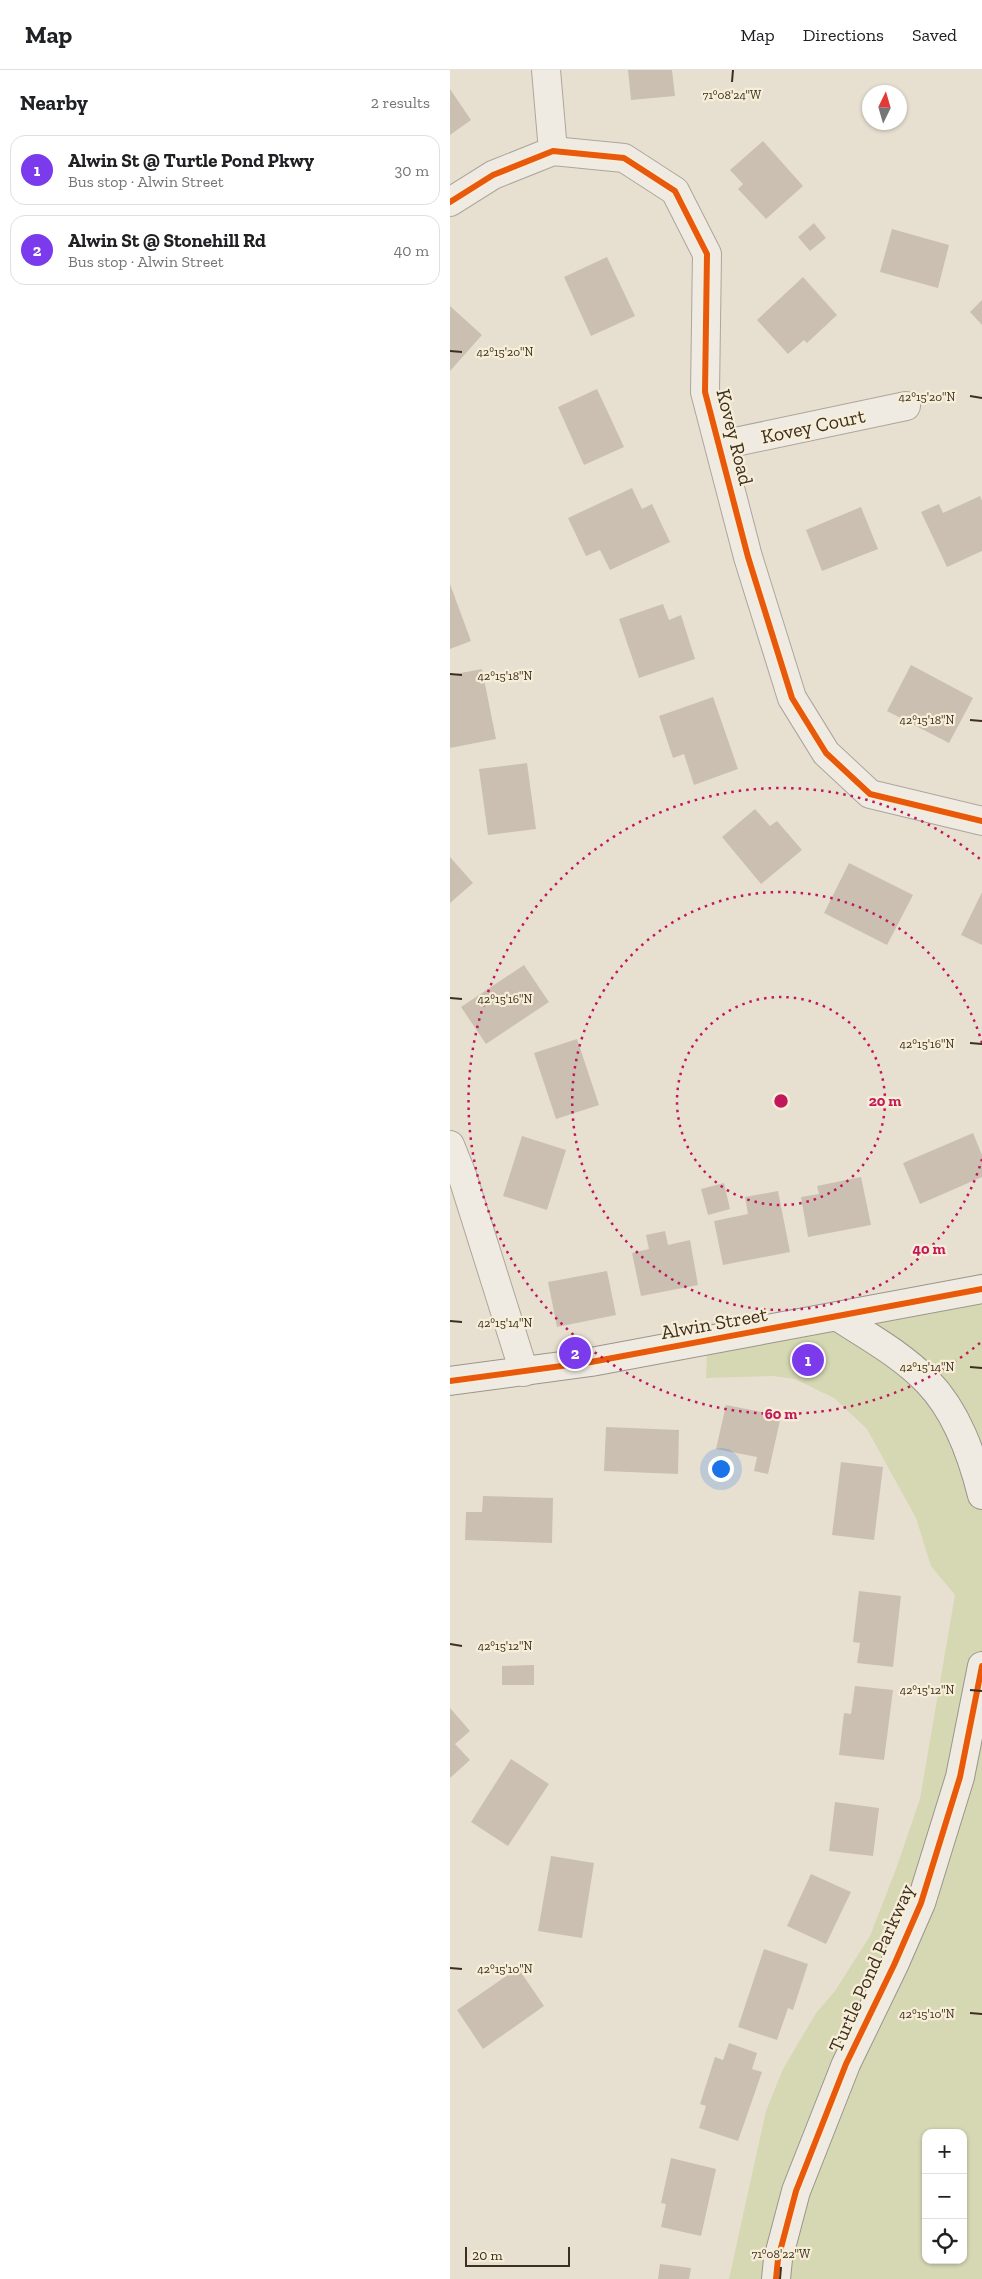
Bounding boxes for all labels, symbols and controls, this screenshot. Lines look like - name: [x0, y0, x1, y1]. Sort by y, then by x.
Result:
- text: Map: [25, 20, 72, 49]
- text: Map: [740, 24, 775, 46]
- text: Directions: [803, 24, 884, 46]
- text: Saved: [912, 24, 957, 46]
- north arrow: [862, 85, 907, 130]
- text: 71°08'24"W: [703, 88, 762, 102]
- text: Nearby: [20, 90, 88, 115]
- text: 2 results: [371, 93, 430, 112]
- text: Alwin St @ Turtle Pond Pkwy: [68, 149, 314, 172]
- text: 1: [34, 161, 40, 180]
- text: 30 m: [395, 161, 429, 180]
- text: Bus stop · Alwin Street: [68, 172, 224, 191]
- text: Alwin St @ Stonehill Rd: [68, 229, 266, 252]
- text: 2: [33, 241, 41, 260]
- text: 40 m: [394, 241, 429, 260]
- text: Bus stop · Alwin Street: [68, 252, 224, 271]
- text: 42°15'20"N: [477, 345, 534, 359]
- street label: Kovey Road: [711, 386, 759, 488]
- text: 42°15'20"N: [899, 390, 956, 404]
- street label: Kovey Court: [759, 403, 868, 449]
- text: 42°15'18"N: [478, 669, 533, 683]
- text: 42°15'18"N: [900, 713, 955, 727]
- text: 42°15'16"N: [478, 992, 533, 1006]
- text: 42°15'16"N: [900, 1037, 955, 1051]
- centre of rings: [772, 1092, 790, 1110]
- text: 20 m: [869, 1092, 901, 1110]
- text: 40 m: [912, 1240, 946, 1258]
- street label: Alwin Street: [659, 1302, 770, 1344]
- text: 42°15'14"N: [478, 1316, 532, 1330]
- pin: 2: [559, 1334, 591, 1372]
- pin: 1: [792, 1341, 824, 1379]
- text: 42°15'14"N: [900, 1360, 954, 1374]
- text: 60 m: [765, 1405, 797, 1423]
- your location: [708, 1456, 734, 1482]
- text: 42°15'12"N: [478, 1639, 532, 1653]
- text: 42°15'12"N: [900, 1683, 954, 1697]
- street label: Turtle Pond Parkway: [823, 1880, 919, 2056]
- text: 42°15'10"N: [477, 1962, 533, 1976]
- text: 42°15'10"N: [899, 2007, 955, 2021]
- map controls: [922, 2129, 967, 2264]
- button: +: [922, 2129, 967, 2174]
- button: −: [922, 2174, 967, 2219]
- button: locate: [922, 2219, 967, 2264]
- scale bar: [465, 2244, 570, 2267]
- text: 20 m: [472, 2247, 503, 2264]
- text: 71°08'22"W: [752, 2247, 811, 2261]

